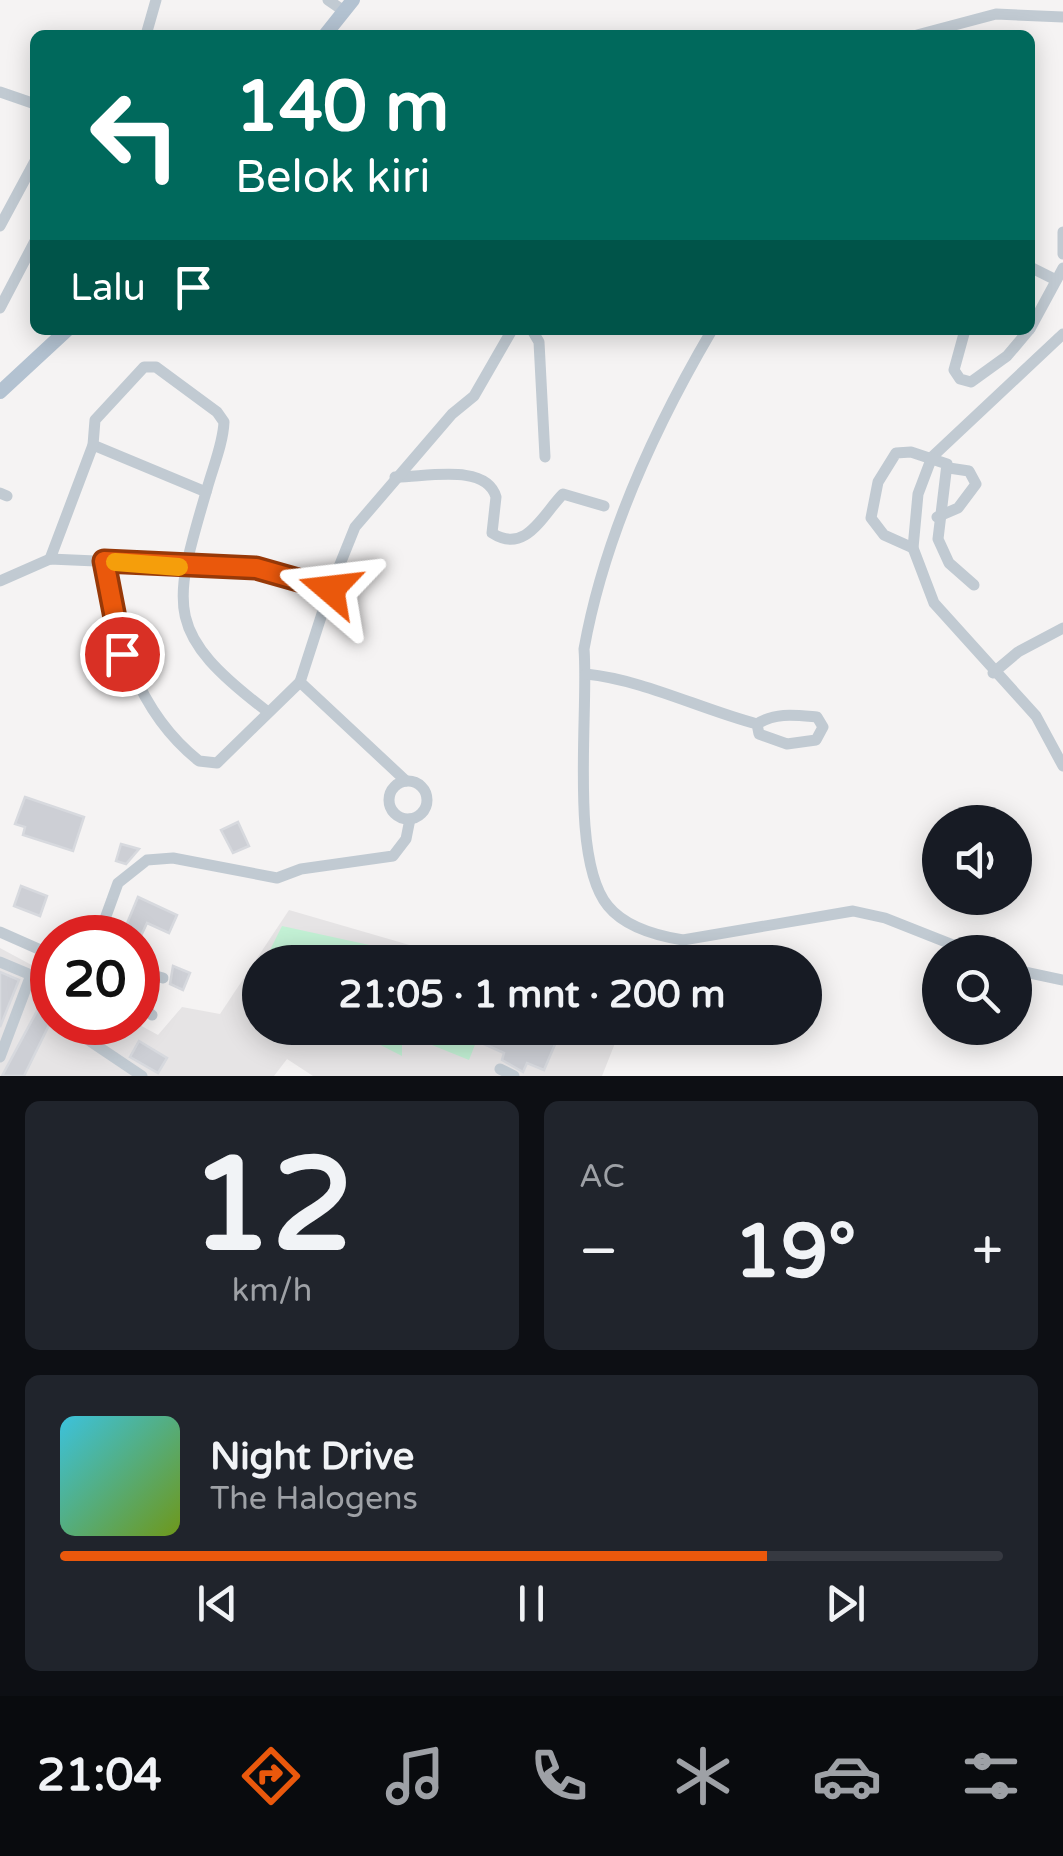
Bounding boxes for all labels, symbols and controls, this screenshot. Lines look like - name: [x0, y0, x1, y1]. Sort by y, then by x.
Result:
- text: 140 m: [235, 66, 449, 150]
- icon: left: [70, 70, 200, 200]
- text: Belok kiri: [235, 151, 430, 205]
- icon: arrive: [166, 260, 221, 315]
- text: Lalu: [70, 265, 146, 311]
- position arrow: [278, 537, 382, 641]
- pin: [80, 612, 165, 697]
- icon: arrive: [95, 627, 150, 682]
- map controls: [922, 805, 1032, 1045]
- button: sound: [922, 805, 1032, 915]
- speed limit sign: 20: [30, 915, 160, 1045]
- button: search: [922, 935, 1032, 1045]
- text: 21:05 · 1 mnt · 200 m: [339, 972, 725, 1018]
- text: 12: [190, 1129, 354, 1285]
- text: AC: [579, 1158, 625, 1196]
- text: 19°: [734, 1207, 856, 1297]
- text: −: [579, 1219, 618, 1285]
- text: +: [972, 1219, 1003, 1285]
- text: km/h: [232, 1272, 312, 1310]
- text: Night Drive: [210, 1434, 414, 1480]
- text: The Halogens: [210, 1480, 418, 1518]
- icon: previous: [190, 1576, 245, 1631]
- icon: pause: [504, 1576, 559, 1631]
- icon: next: [818, 1576, 873, 1631]
- icon: directions: [236, 1741, 306, 1811]
- icon: music: [380, 1741, 450, 1811]
- icon: phone: [524, 1741, 594, 1811]
- icon: climate: [668, 1741, 738, 1811]
- icon: car: [812, 1741, 882, 1811]
- icon: filters: [956, 1741, 1026, 1811]
- text: 21:04: [37, 1749, 162, 1803]

